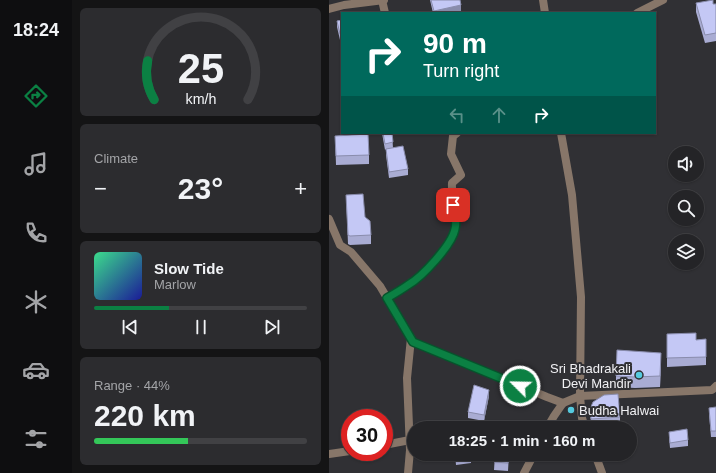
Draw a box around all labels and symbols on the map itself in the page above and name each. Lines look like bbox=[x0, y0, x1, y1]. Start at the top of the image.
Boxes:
pin bbox=[436, 188, 470, 222]
place label: Sri Bhadrakali Devi Mandir bbox=[550, 361, 632, 391]
position arrow bbox=[499, 365, 541, 407]
marker: Sri Bhadrakali Devi Mandir bbox=[634, 370, 644, 380]
place label: Budha Halwai bbox=[579, 403, 659, 418]
marker: Budha Halwai bbox=[566, 405, 576, 415]
speed limit sign: 30 bbox=[341, 409, 393, 461]

